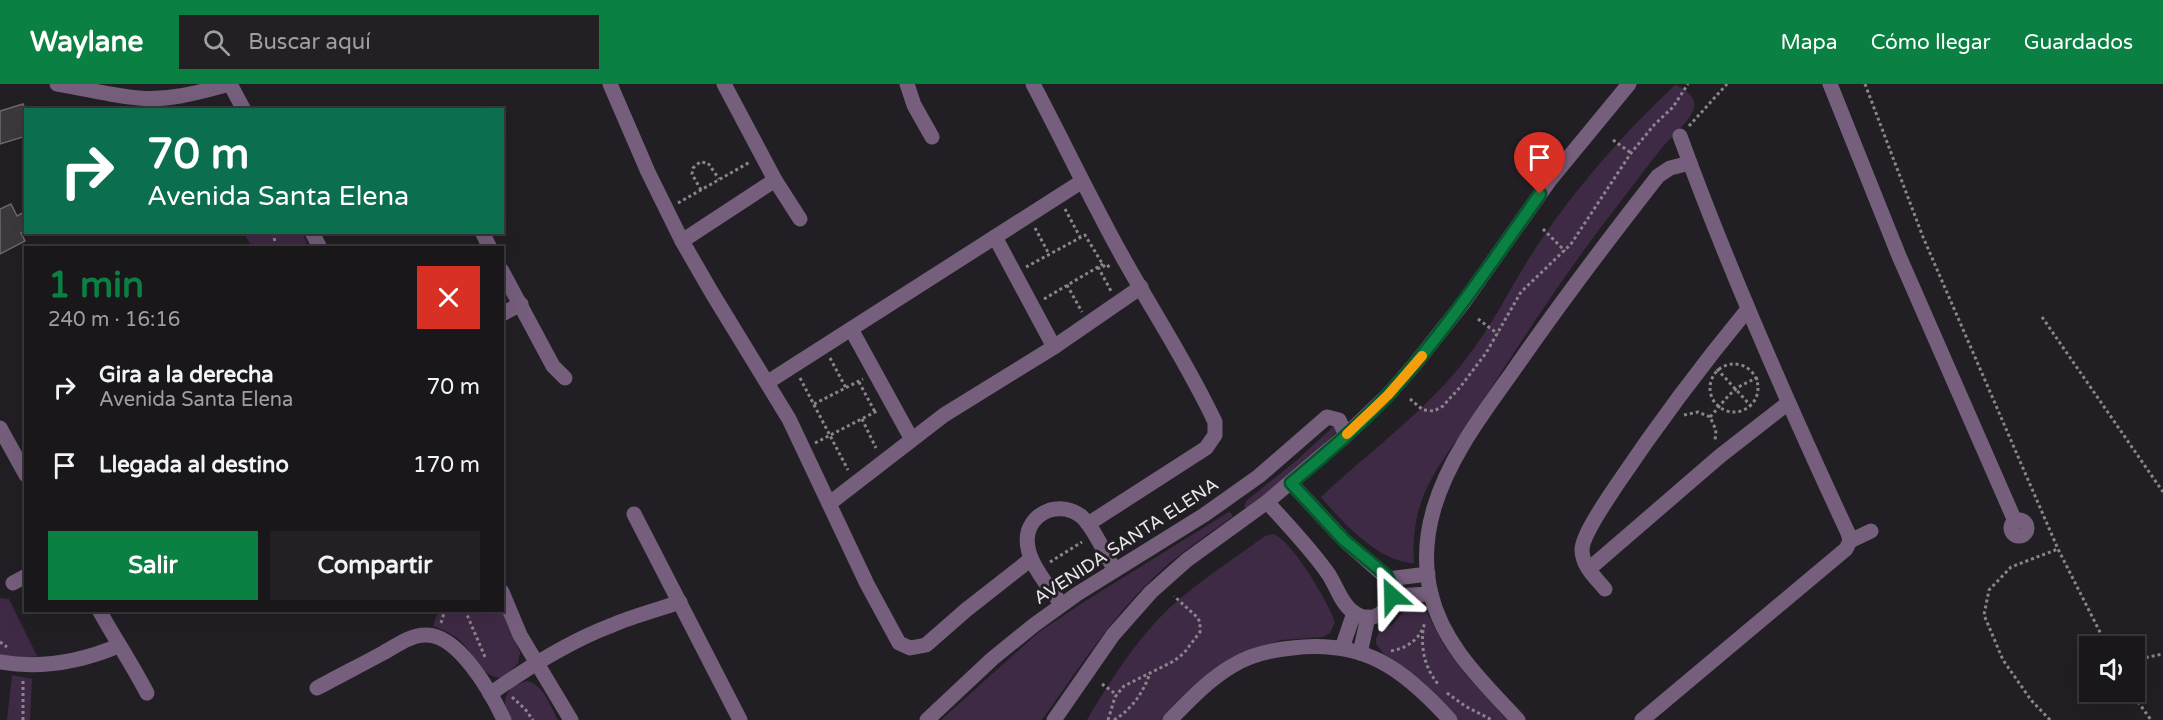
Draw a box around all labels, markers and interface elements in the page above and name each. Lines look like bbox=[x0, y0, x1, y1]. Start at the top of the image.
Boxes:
search box bbox=[179, 15, 599, 69]
text: Waylane bbox=[30, 25, 143, 59]
icon: search bbox=[200, 26, 233, 59]
text: Buscar aquí bbox=[248, 29, 371, 55]
text: Mapa bbox=[1780, 30, 1838, 55]
text: Cómo llegar bbox=[1871, 30, 1991, 55]
text: Guardados bbox=[2024, 30, 2133, 55]
text: 70 m bbox=[147, 129, 249, 180]
icon: right bbox=[48, 132, 126, 210]
pin bbox=[1514, 132, 1565, 194]
icon: arrive bbox=[1523, 141, 1556, 174]
text: Avenida Santa Elena bbox=[147, 180, 409, 213]
text: 1 min bbox=[48, 264, 144, 307]
button: close bbox=[417, 266, 480, 329]
text: 240 m · 16:16 bbox=[48, 308, 180, 332]
text: Gira a la derecha bbox=[99, 362, 274, 388]
icon: right bbox=[48, 371, 81, 404]
text: 70 m bbox=[426, 374, 480, 400]
text: Avenida Santa Elena bbox=[99, 388, 293, 412]
icon: arrive bbox=[48, 449, 81, 482]
text: Llegada al destino bbox=[99, 452, 289, 478]
text: 170 m bbox=[413, 452, 480, 478]
street label: AVENIDA SANTA ELENA bbox=[1030, 473, 1222, 609]
button: Salir bbox=[48, 531, 258, 600]
button: Compartir bbox=[270, 531, 480, 600]
position arrow bbox=[1360, 564, 1424, 628]
map controls bbox=[2079, 636, 2145, 702]
button: sound bbox=[2079, 636, 2145, 702]

